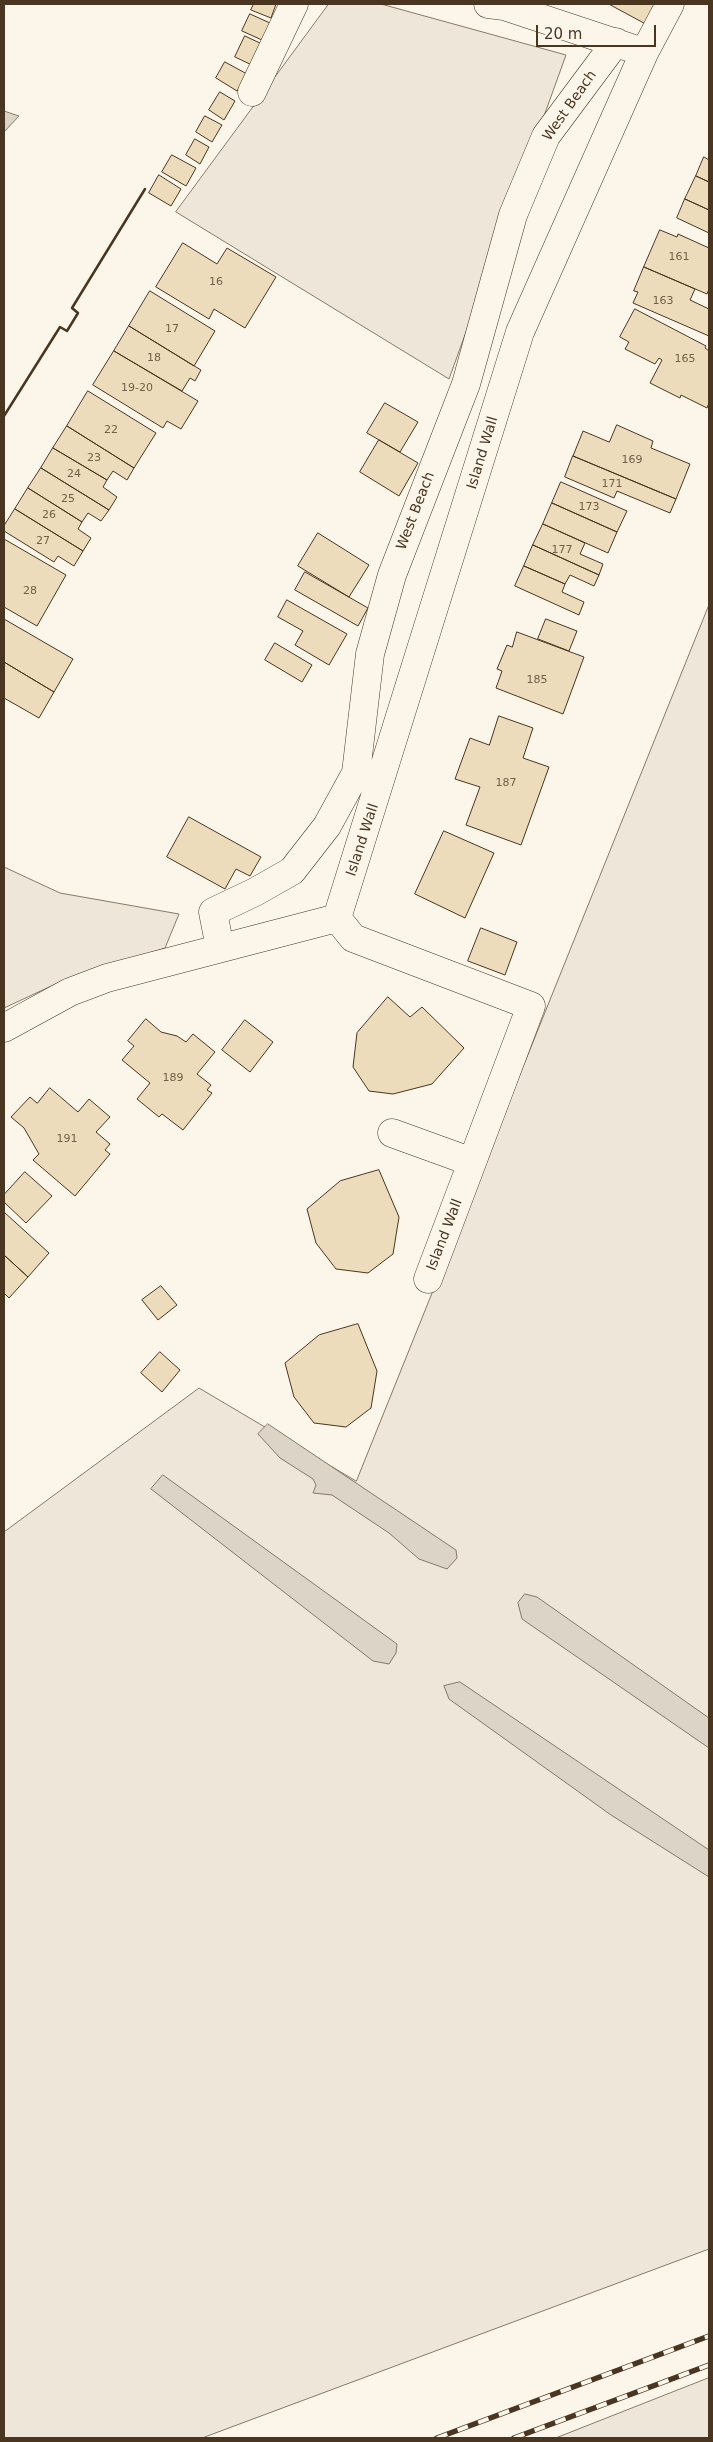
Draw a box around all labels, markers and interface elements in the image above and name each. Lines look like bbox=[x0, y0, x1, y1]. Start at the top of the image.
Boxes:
scale bar bbox=[538, 15, 658, 47]
text: 20 m bbox=[544, 25, 582, 43]
street label: West Beach bbox=[540, 67, 600, 145]
house number: 161 bbox=[669, 250, 689, 264]
house number: 16 bbox=[209, 275, 223, 289]
house number: 163 bbox=[653, 294, 673, 308]
house number: 17 bbox=[165, 322, 179, 336]
house number: 18 bbox=[147, 351, 161, 365]
house number: 165 bbox=[675, 352, 695, 366]
house number: 19-20 bbox=[121, 381, 153, 395]
street label: Island Wall bbox=[464, 414, 502, 492]
house number: 22 bbox=[104, 423, 118, 437]
house number: 23 bbox=[87, 451, 101, 465]
house number: 169 bbox=[622, 453, 642, 467]
house number: 24 bbox=[67, 467, 81, 481]
street label: West Beach bbox=[393, 470, 439, 552]
house number: 171 bbox=[602, 477, 622, 491]
house number: 25 bbox=[61, 492, 75, 506]
house number: 173 bbox=[579, 500, 599, 514]
house number: 26 bbox=[42, 508, 56, 522]
house number: 27 bbox=[36, 534, 50, 548]
house number: 177 bbox=[552, 543, 572, 557]
house number: 28 bbox=[23, 584, 37, 598]
house number: 185 bbox=[527, 673, 547, 687]
house number: 187 bbox=[496, 776, 516, 790]
street label: Island Wall bbox=[343, 802, 383, 878]
house number: 189 bbox=[163, 1071, 183, 1085]
house number: 191 bbox=[57, 1132, 77, 1146]
street label: Island Wall bbox=[424, 1197, 466, 1273]

